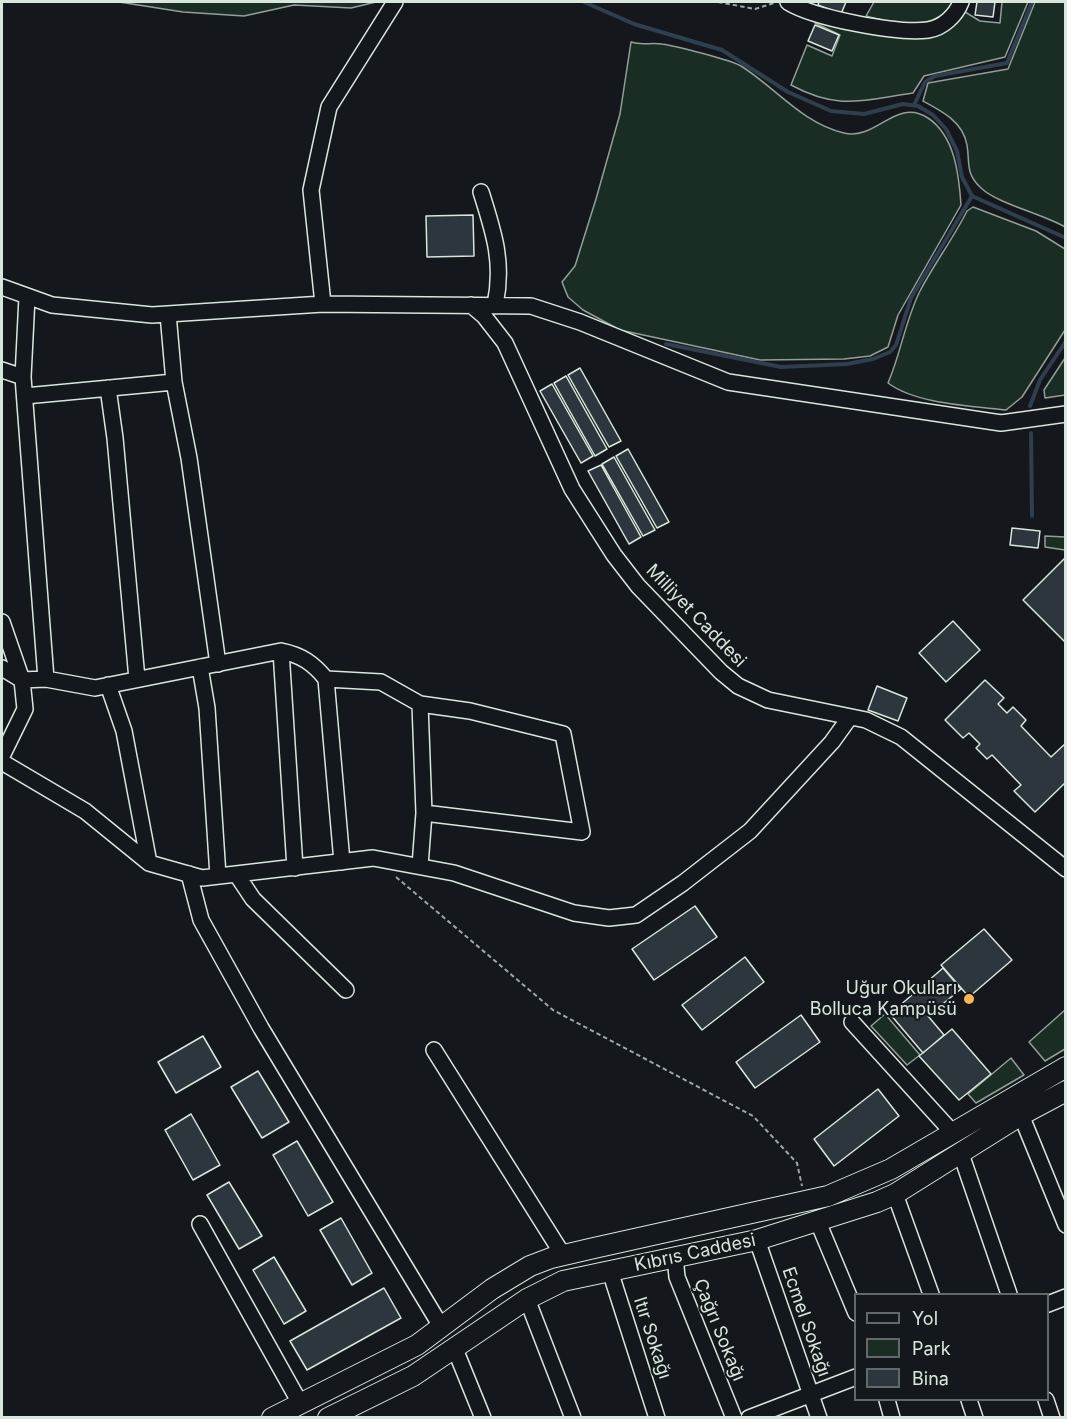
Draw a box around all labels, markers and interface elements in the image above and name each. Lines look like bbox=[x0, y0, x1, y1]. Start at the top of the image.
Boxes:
street label: Milliyet Caddesi bbox=[641, 560, 751, 672]
place label: Uğur Okulları Bolluca Kampüsü bbox=[810, 978, 957, 1020]
marker: Uğur Okulları Bolluca Kampüsü bbox=[962, 992, 976, 1006]
street label: Kıbrıs Caddesi bbox=[632, 1230, 758, 1276]
street label: Ecmel Sokağı bbox=[777, 1264, 835, 1380]
street label: Çağrı Sokağı bbox=[689, 1276, 749, 1384]
legend bbox=[854, 1293, 1049, 1401]
street label: Itır Sokağı bbox=[629, 1294, 675, 1382]
text: Yol bbox=[912, 1308, 938, 1329]
text: Park bbox=[912, 1338, 951, 1359]
text: Bina bbox=[912, 1368, 949, 1389]

